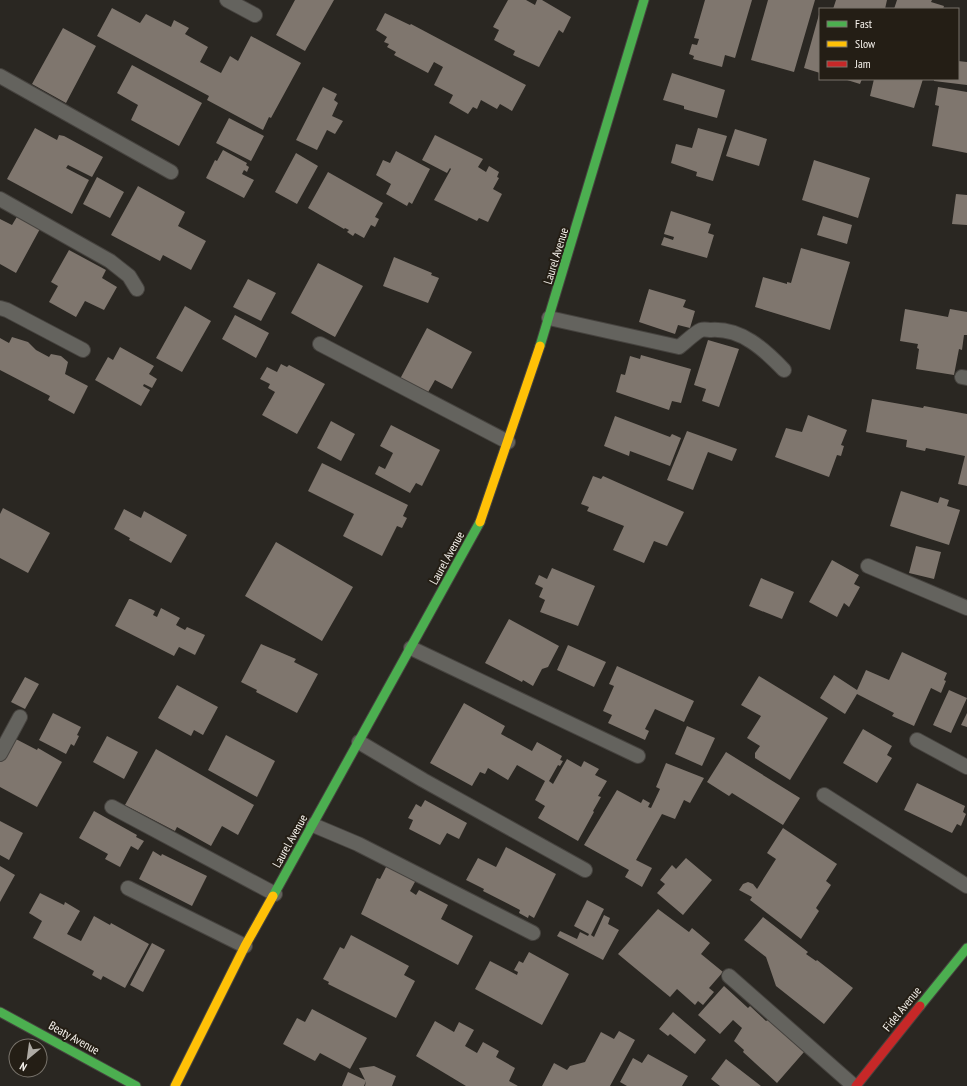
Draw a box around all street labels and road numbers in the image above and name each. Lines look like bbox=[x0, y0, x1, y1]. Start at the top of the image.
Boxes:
street label: Laurel Avenue bbox=[540, 226, 571, 286]
street label: Laurel Avenue bbox=[426, 529, 467, 587]
street label: Laurel Avenue bbox=[269, 812, 310, 870]
street label: Fidel Avenue bbox=[879, 983, 924, 1034]
street label: Beaty Avenue bbox=[46, 1018, 102, 1058]

